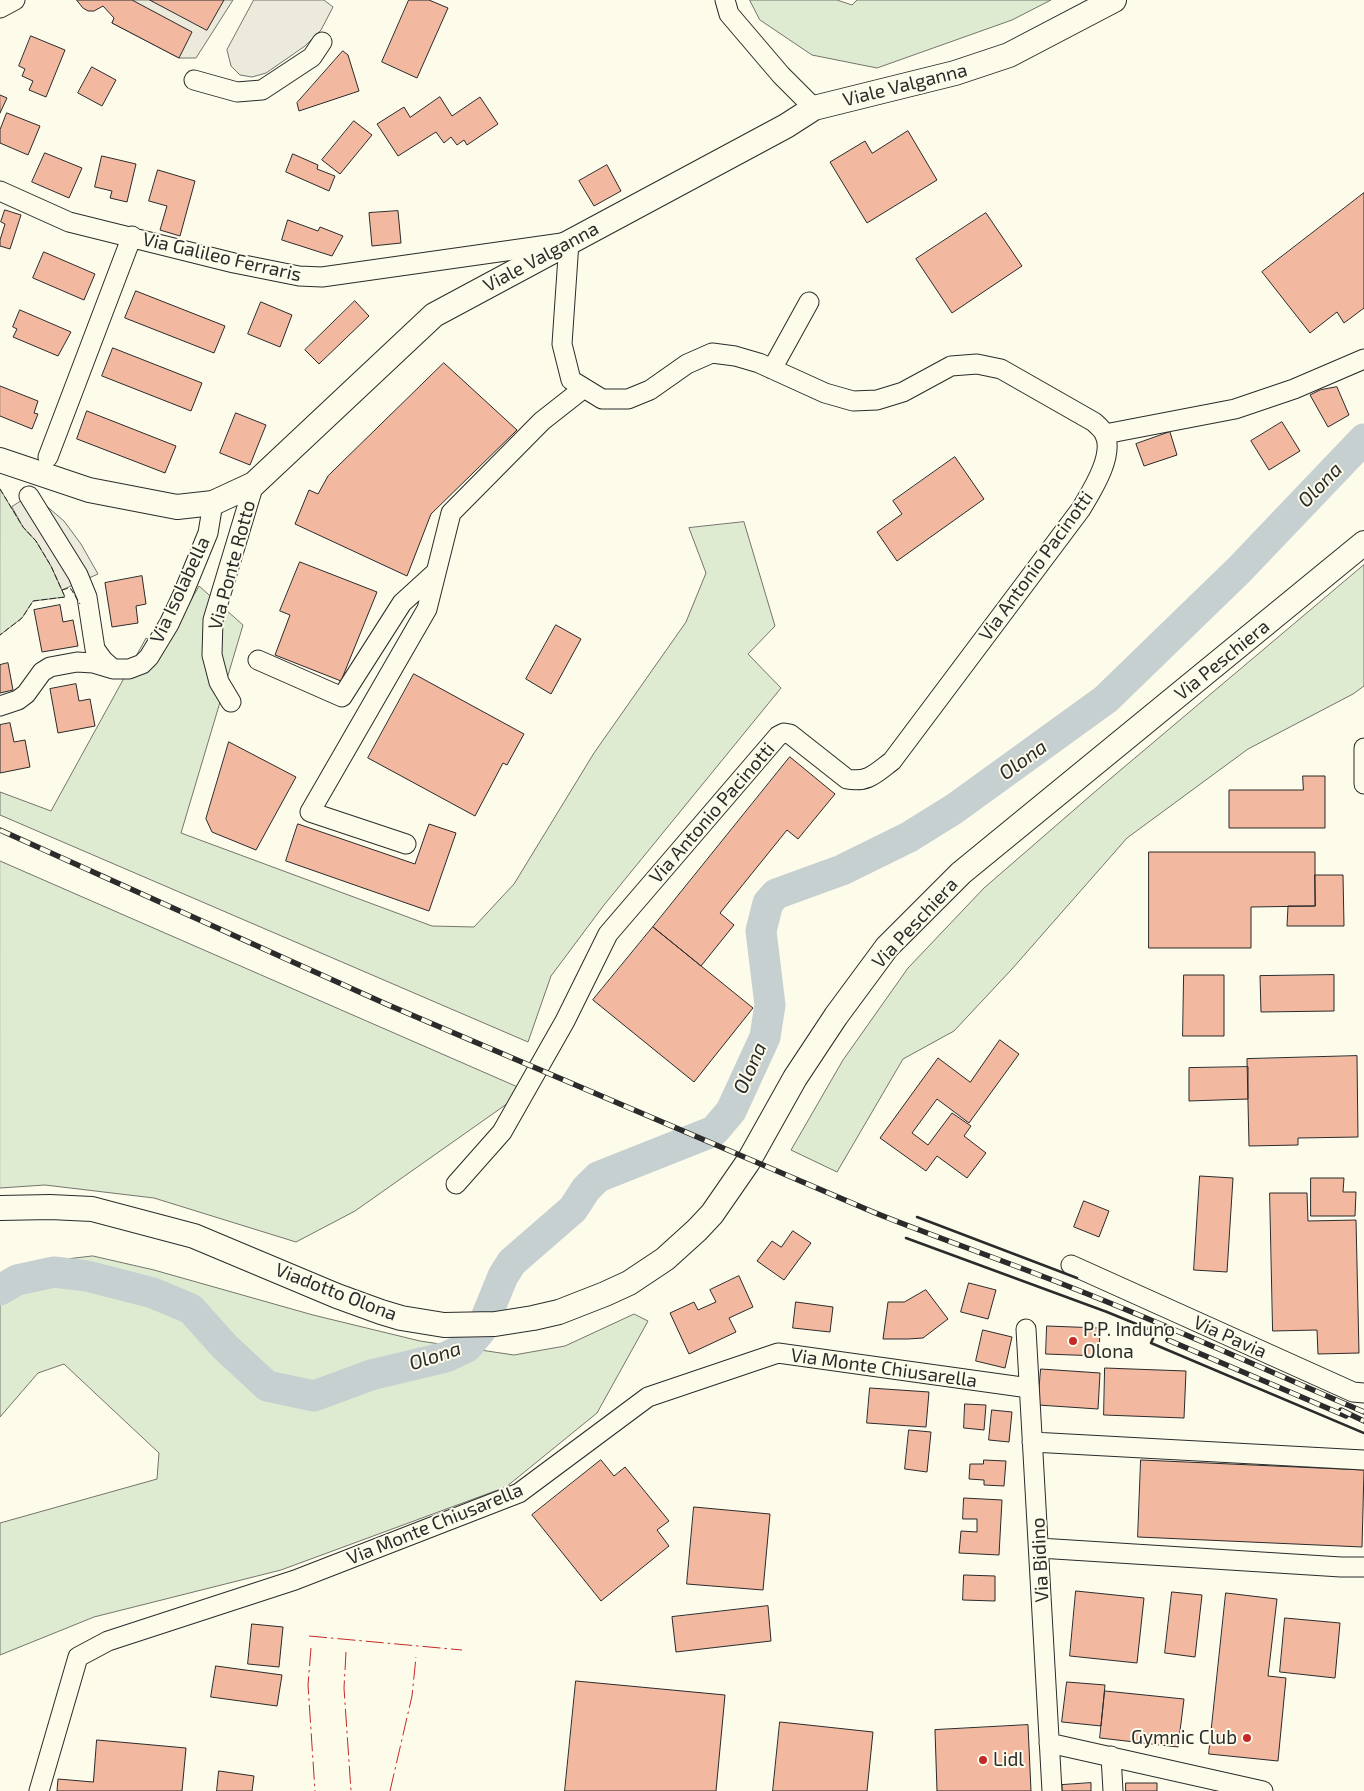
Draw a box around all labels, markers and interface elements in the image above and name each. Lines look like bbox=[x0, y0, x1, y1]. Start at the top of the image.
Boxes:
street label: Viale Valganna bbox=[840, 59, 970, 111]
street label: Viale Valganna bbox=[479, 217, 603, 297]
street label: Via Galileo Ferraris bbox=[140, 228, 304, 286]
water label: Olona bbox=[1293, 457, 1347, 513]
street label: Via Antonio Pacinotti bbox=[974, 487, 1098, 645]
street label: Via Ponte Rotto bbox=[204, 498, 260, 632]
street label: Via Isolabella bbox=[145, 533, 215, 647]
street label: Via Peschiera bbox=[1170, 615, 1274, 705]
water label: Olona bbox=[994, 735, 1052, 785]
street label: Via Antonio Pacinotti bbox=[645, 738, 779, 888]
street label: Via Peschiera bbox=[867, 873, 963, 973]
water label: Olona bbox=[728, 1039, 772, 1097]
street label: Viadotto Olona bbox=[272, 1258, 400, 1326]
street label: Via Pavia bbox=[1190, 1311, 1270, 1363]
place label: P.P. Induno Olona bbox=[1083, 1319, 1175, 1363]
marker: P.P. Induno Olona bbox=[1067, 1335, 1079, 1347]
water label: Olona bbox=[406, 1336, 464, 1376]
street label: Via Monte Chiusarella bbox=[789, 1344, 979, 1392]
street label: Via Monte Chiusarella bbox=[344, 1478, 526, 1570]
street label: Via Bidino bbox=[1026, 1517, 1054, 1603]
place label: Gymnic Club bbox=[1131, 1727, 1237, 1749]
marker: Gymnic Club bbox=[1241, 1732, 1253, 1744]
place label: Lidl bbox=[993, 1749, 1024, 1771]
marker: Lidl bbox=[977, 1754, 989, 1766]

